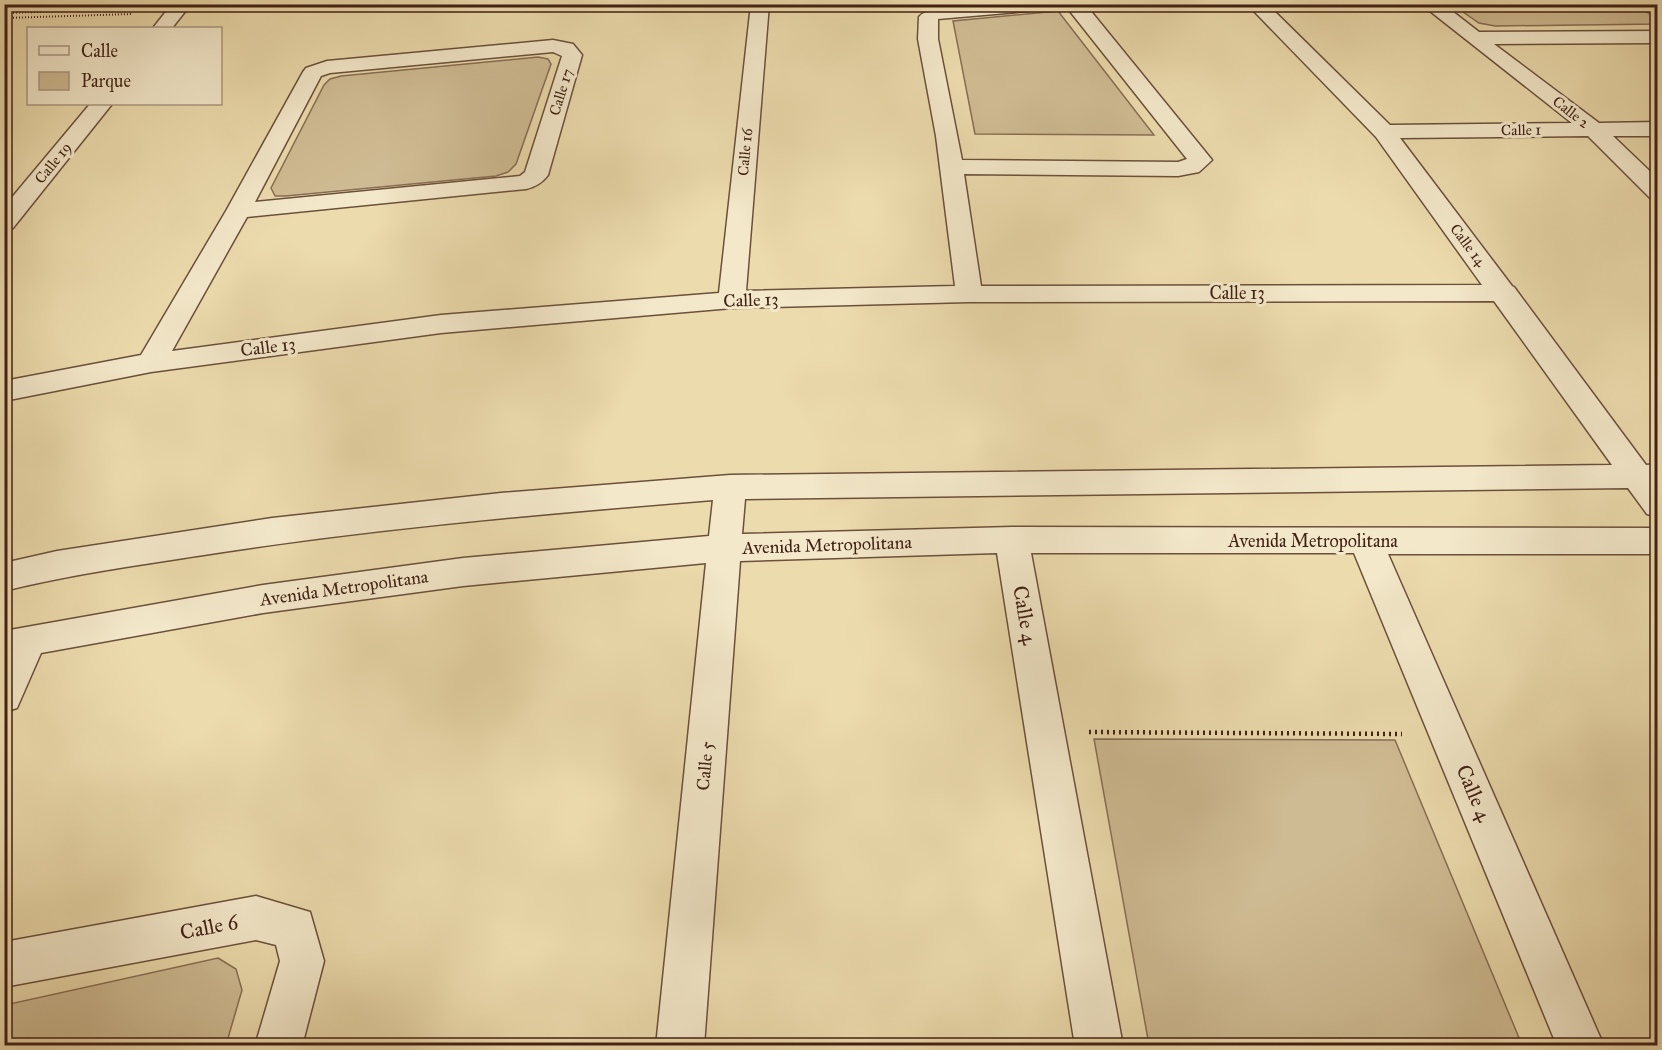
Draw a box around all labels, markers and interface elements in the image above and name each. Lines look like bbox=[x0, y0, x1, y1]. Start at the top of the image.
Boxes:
legend bbox=[27, 27, 222, 105]
text: Calle bbox=[81, 40, 118, 62]
street label: Calle 17 bbox=[545, 66, 577, 118]
text: Parque bbox=[81, 70, 131, 93]
street label: Calle 2 bbox=[1549, 92, 1593, 132]
street label: Calle 1 bbox=[1501, 121, 1541, 139]
street label: Calle 16 bbox=[734, 126, 756, 177]
street label: Calle 19 bbox=[31, 139, 75, 187]
street label: Calle 14 bbox=[1446, 220, 1490, 270]
street label: Calle 13 bbox=[1209, 282, 1265, 304]
street label: Calle 13 bbox=[723, 288, 779, 312]
street label: Calle 13 bbox=[239, 333, 297, 361]
street label: Avenida Metropolitana bbox=[1227, 530, 1398, 552]
street label: Avenida Metropolitana bbox=[741, 531, 913, 559]
street label: Avenida Metropolitana bbox=[257, 565, 430, 611]
street label: Calle 4 bbox=[1007, 583, 1043, 648]
street label: Calle 5 bbox=[692, 740, 718, 792]
street label: Calle 4 bbox=[1450, 761, 1498, 827]
street label: Calle 6 bbox=[178, 908, 241, 945]

